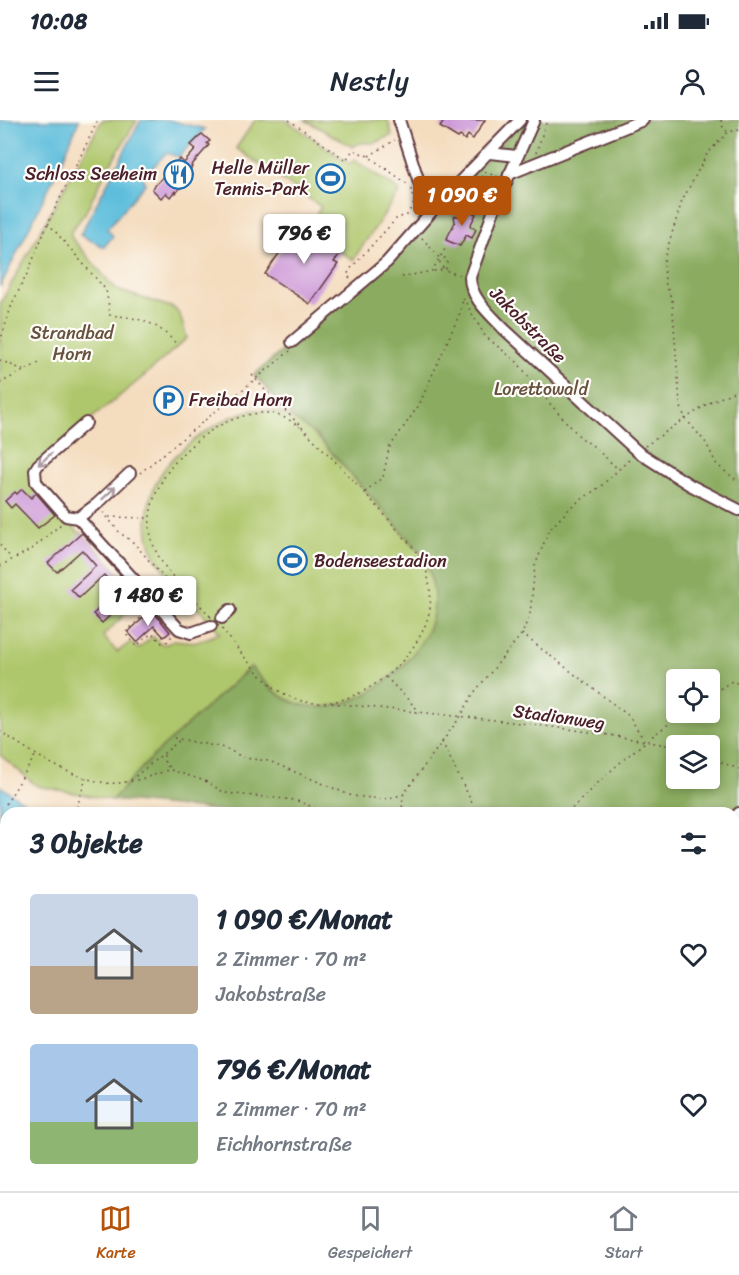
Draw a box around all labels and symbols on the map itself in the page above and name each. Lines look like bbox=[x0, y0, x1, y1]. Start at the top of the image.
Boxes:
place label: Helle Müller Tennis-Park bbox=[211, 152, 311, 205]
place label: Schloss Seeheim bbox=[25, 158, 157, 190]
restaurant icon: Schloss Seeheim bbox=[162, 158, 194, 190]
sports icon: Helle Müller Tennis-Park bbox=[314, 162, 346, 194]
pin: 1 090 € bbox=[407, 176, 517, 227]
pin: 796 € bbox=[262, 214, 346, 265]
street label: Jakobstraße bbox=[481, 278, 574, 371]
park label: Strandbad Horn bbox=[31, 317, 115, 370]
park label: Lorettowald bbox=[494, 373, 589, 405]
parking icon: Freibad Horn bbox=[152, 384, 184, 416]
place label: Freibad Horn bbox=[189, 384, 292, 416]
one-way arrow bbox=[38, 451, 54, 465]
one-way arrow bbox=[101, 486, 116, 500]
sports icon: Bodenseestadion bbox=[277, 545, 309, 577]
place label: Bodenseestadion bbox=[314, 545, 447, 577]
pin: 1 480 € bbox=[93, 576, 203, 627]
street label: Stadionweg bbox=[511, 695, 607, 739]

